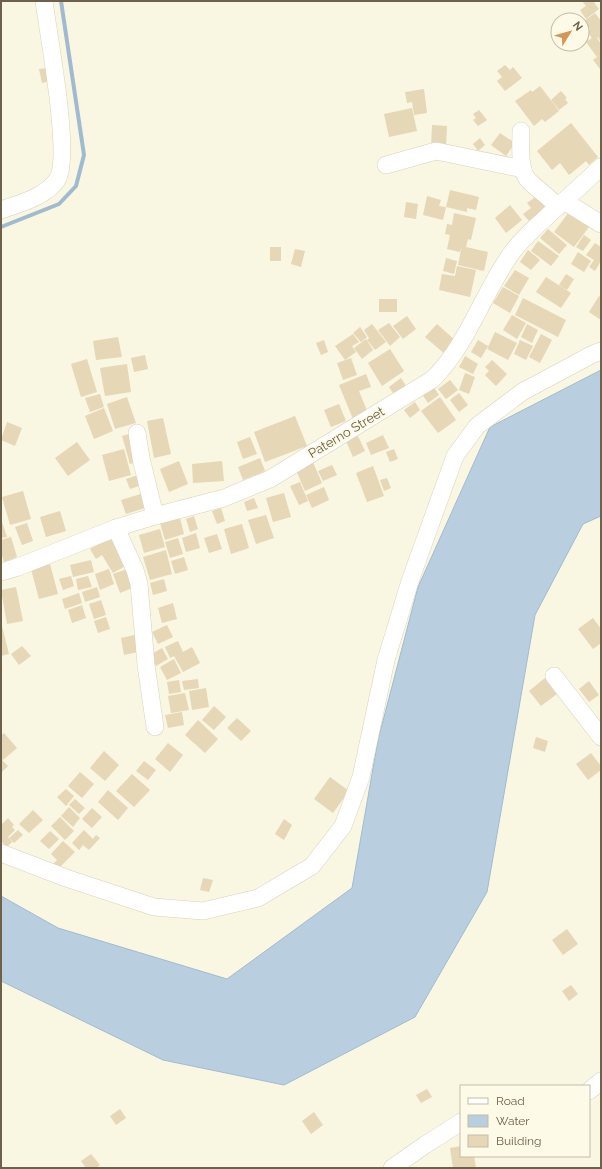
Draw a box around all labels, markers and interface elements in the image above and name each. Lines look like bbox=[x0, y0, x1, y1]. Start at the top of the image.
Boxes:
north arrow bbox=[550, 12, 590, 52]
text: N bbox=[570, 19, 585, 34]
street label: Paterno Street bbox=[305, 403, 388, 461]
legend bbox=[460, 1085, 590, 1157]
text: Road bbox=[496, 1094, 525, 1108]
text: Water bbox=[496, 1114, 530, 1128]
text: Building bbox=[496, 1134, 542, 1148]

